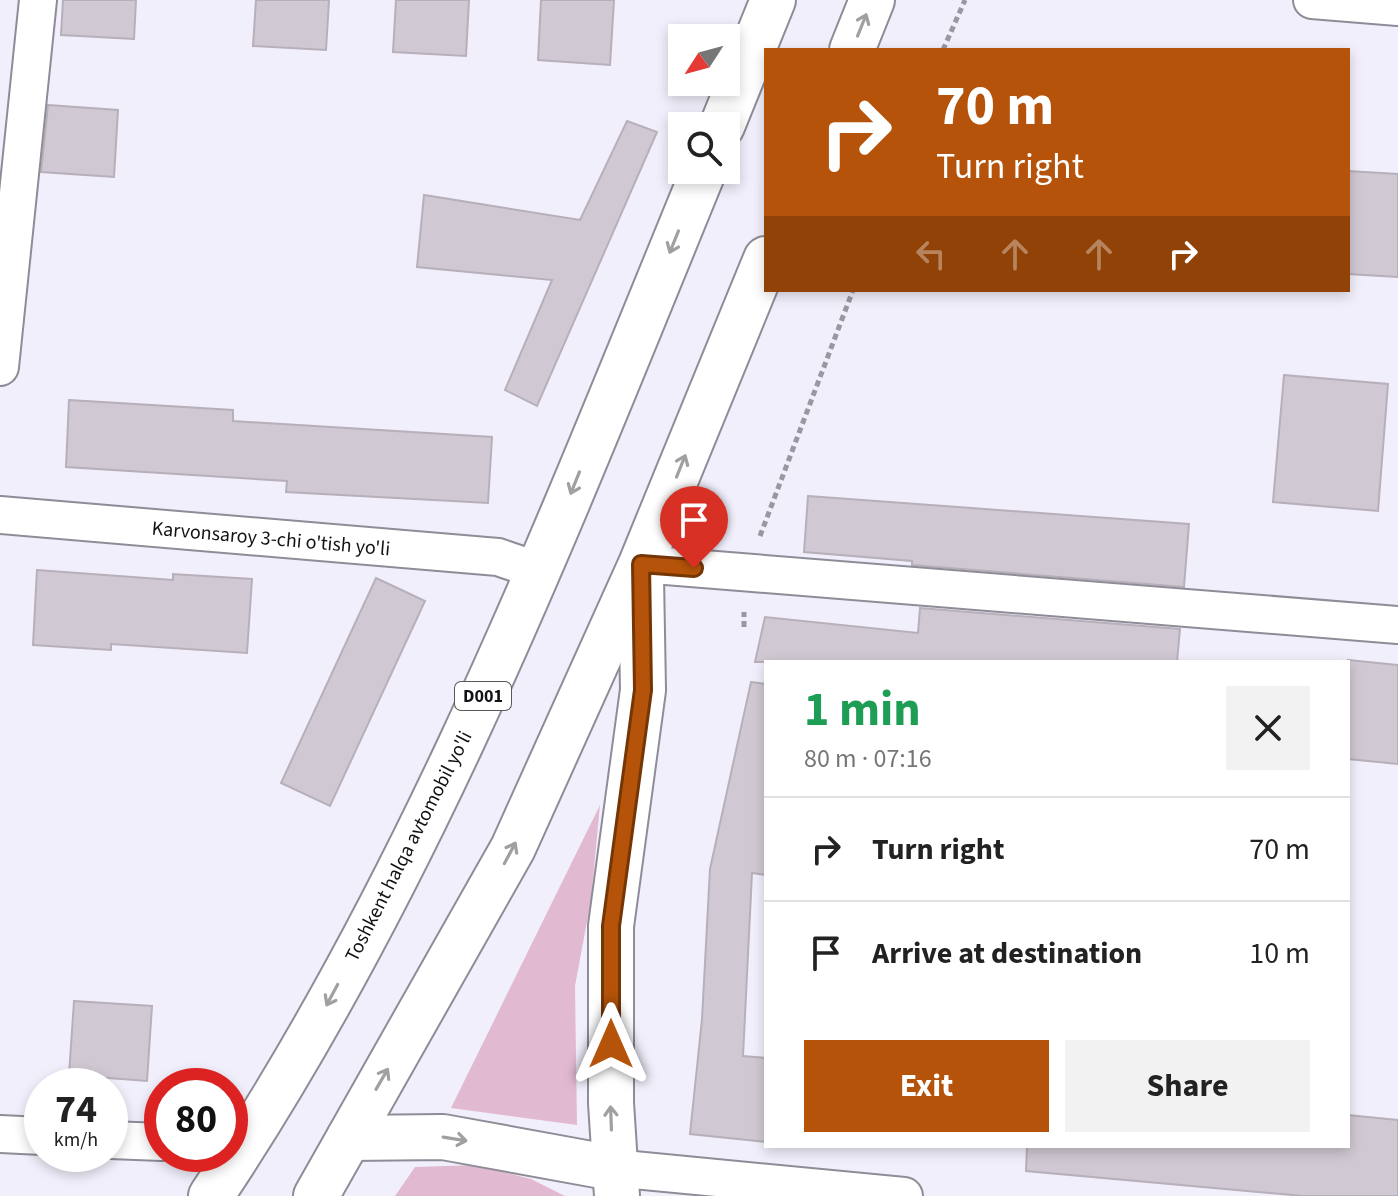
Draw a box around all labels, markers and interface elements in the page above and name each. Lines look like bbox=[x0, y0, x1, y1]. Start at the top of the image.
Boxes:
one-way arrow bbox=[856, 13, 870, 38]
north arrow bbox=[668, 24, 740, 96]
map controls bbox=[668, 24, 740, 184]
text: 70 m bbox=[936, 67, 1054, 146]
icon: right bbox=[804, 80, 908, 184]
button: search bbox=[668, 112, 740, 184]
text: Turn right bbox=[936, 141, 1084, 192]
one-way arrow bbox=[666, 229, 680, 254]
icon: left bbox=[909, 232, 953, 276]
icon: ahead bbox=[993, 232, 1037, 276]
icon: ahead bbox=[1077, 232, 1121, 276]
icon: right bbox=[1161, 232, 1205, 276]
one-way arrow bbox=[675, 454, 689, 479]
one-way arrow bbox=[567, 470, 582, 495]
pin bbox=[660, 486, 728, 568]
icon: arrive bbox=[672, 498, 716, 542]
street label: Karvonsaroy 3-chi o'tish yo'li bbox=[151, 515, 391, 563]
text: 1 min bbox=[804, 676, 921, 744]
road number: D001 bbox=[455, 682, 511, 710]
button: close bbox=[1226, 686, 1310, 770]
street label: Toshkent halqa avtomobil yo'li bbox=[338, 726, 479, 967]
text: 80 m · 07:16 bbox=[804, 740, 932, 777]
icon: right bbox=[804, 827, 848, 871]
text: Turn right bbox=[872, 828, 1004, 871]
text: 70 m bbox=[1249, 828, 1310, 871]
one-way arrow bbox=[503, 842, 519, 865]
icon: arrive bbox=[804, 931, 848, 975]
text: Arrive at destination bbox=[872, 932, 1142, 975]
text: 10 m bbox=[1249, 932, 1310, 975]
one-way arrow bbox=[324, 983, 339, 1007]
position arrow bbox=[569, 1002, 653, 1086]
button: Exit bbox=[804, 1040, 1049, 1132]
button: Share bbox=[1065, 1040, 1310, 1132]
speed limit sign: 80 bbox=[144, 1068, 248, 1172]
one-way arrow bbox=[374, 1068, 390, 1091]
text: 74 bbox=[55, 1081, 97, 1138]
one-way arrow bbox=[604, 1105, 619, 1132]
text: km/h bbox=[54, 1126, 98, 1154]
one-way arrow bbox=[442, 1133, 467, 1148]

